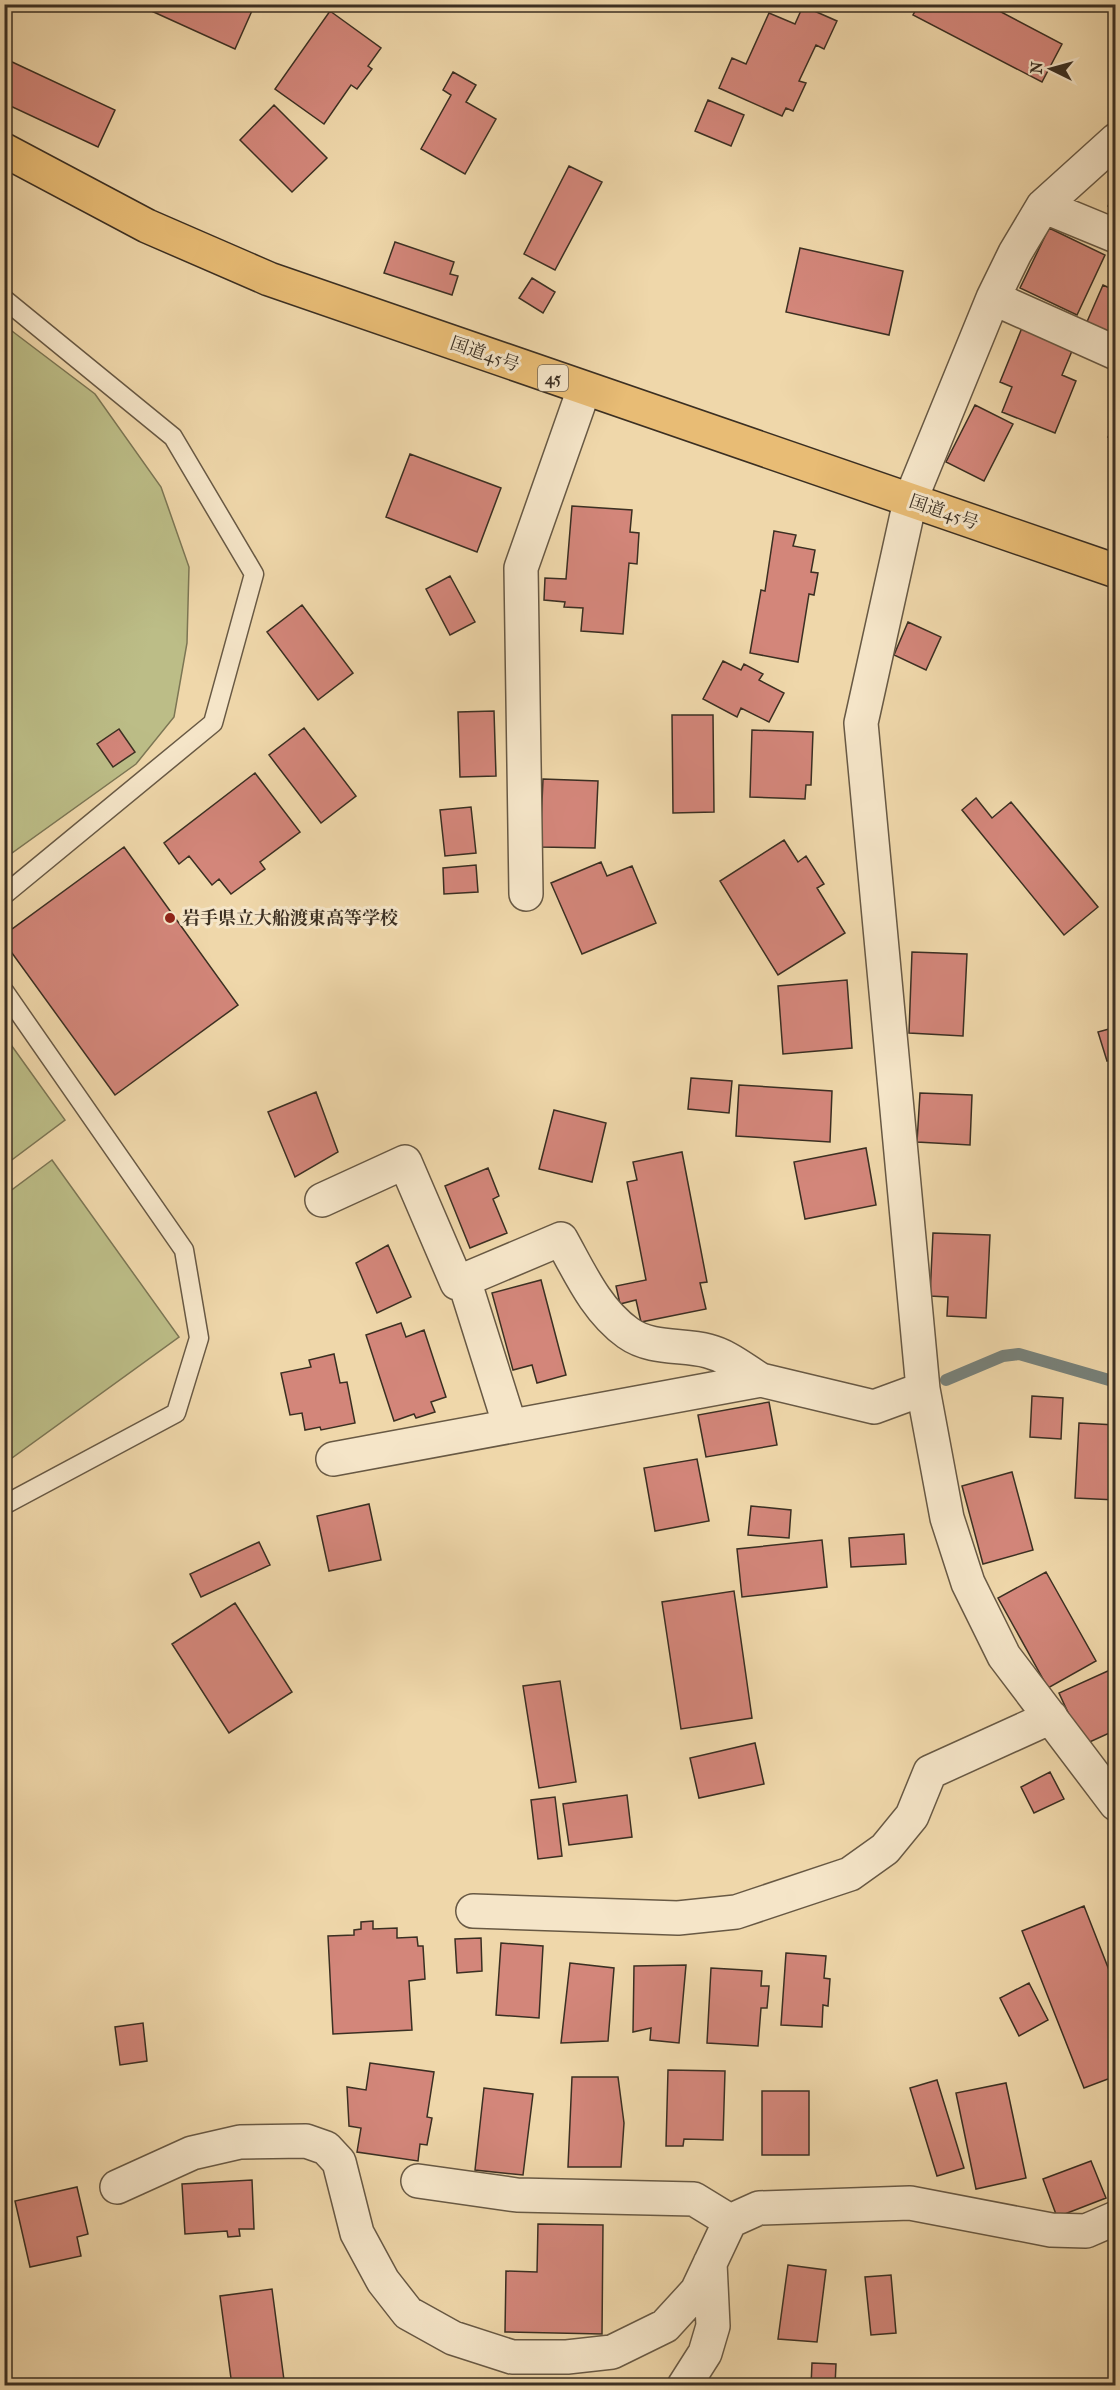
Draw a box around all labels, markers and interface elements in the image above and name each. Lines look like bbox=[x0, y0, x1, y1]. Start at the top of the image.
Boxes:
north arrow bbox=[1021, 39, 1081, 99]
text: N bbox=[1027, 60, 1047, 75]
street label: 国道45号 bbox=[447, 333, 522, 376]
road number: 45 bbox=[538, 365, 568, 391]
street label: 国道45号 bbox=[906, 491, 981, 534]
place label: 岩手県立大船渡東高等学校 bbox=[182, 908, 398, 929]
marker: 岩手県立大船渡東高等学校 bbox=[163, 911, 177, 925]

